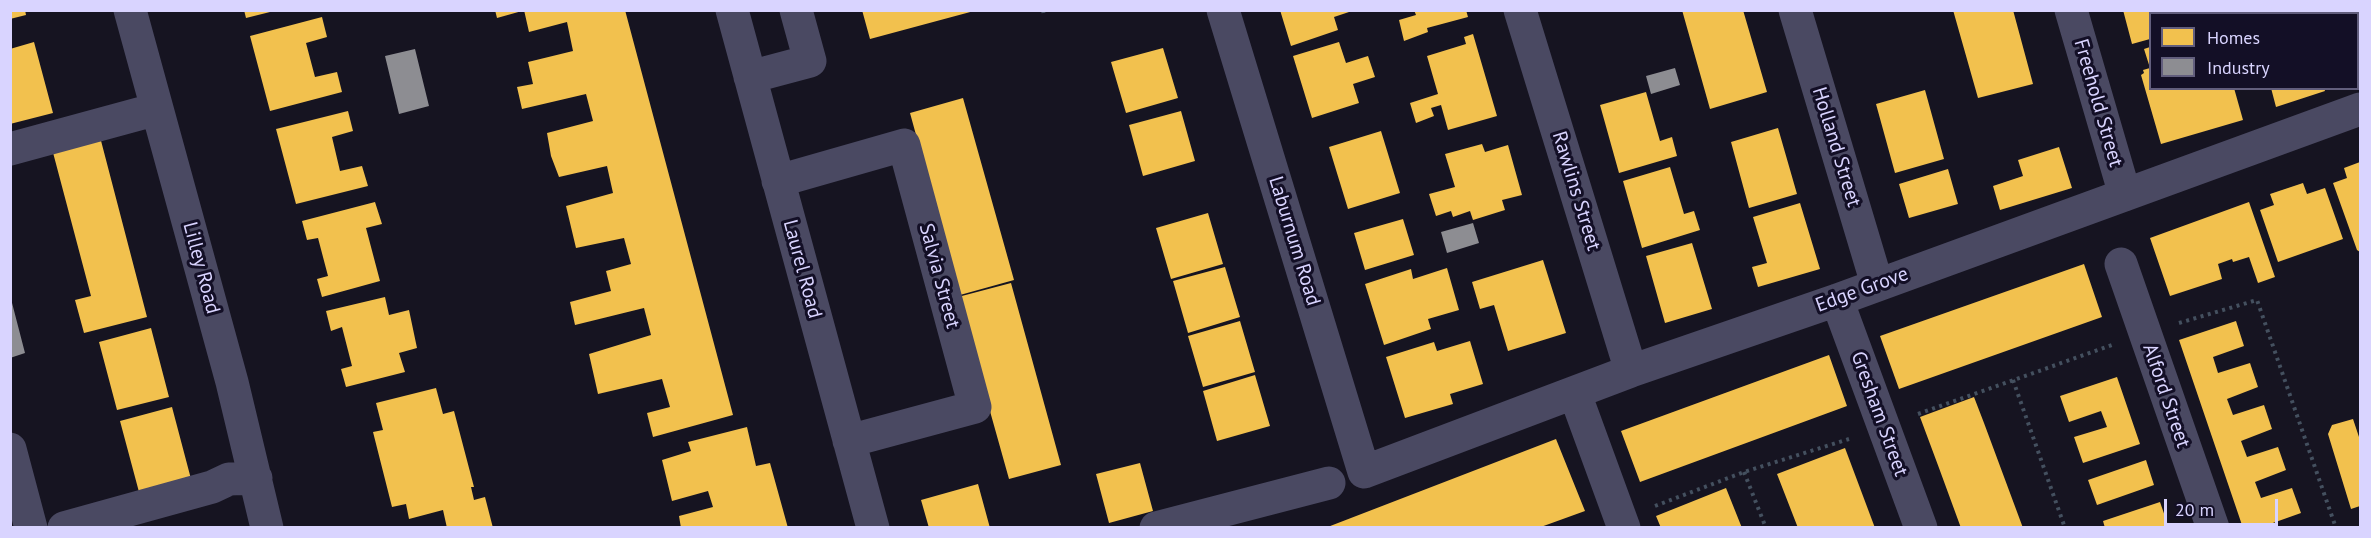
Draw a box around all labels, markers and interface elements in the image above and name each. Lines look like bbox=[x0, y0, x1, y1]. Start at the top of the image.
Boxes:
legend bbox=[2149, 12, 2359, 90]
text: Homes bbox=[2207, 26, 2260, 49]
street label: Freehold Street bbox=[2068, 36, 2128, 170]
text: Industry bbox=[2207, 56, 2270, 79]
street label: Holland Street bbox=[1806, 84, 1866, 210]
street label: Rawlins Street bbox=[1546, 129, 1606, 253]
street label: Laburnum Road bbox=[1263, 173, 1325, 309]
street label: Laurel Road bbox=[777, 217, 827, 321]
street label: Lilley Road bbox=[177, 219, 225, 317]
street label: Salvia Street bbox=[913, 221, 965, 331]
street label: Edge Grove bbox=[1812, 262, 1912, 318]
street label: Alford Street bbox=[2137, 341, 2195, 451]
street label: Gresham Street bbox=[1845, 348, 1913, 480]
scale bar bbox=[2167, 487, 2281, 525]
text: 20 m bbox=[2175, 498, 2214, 521]

